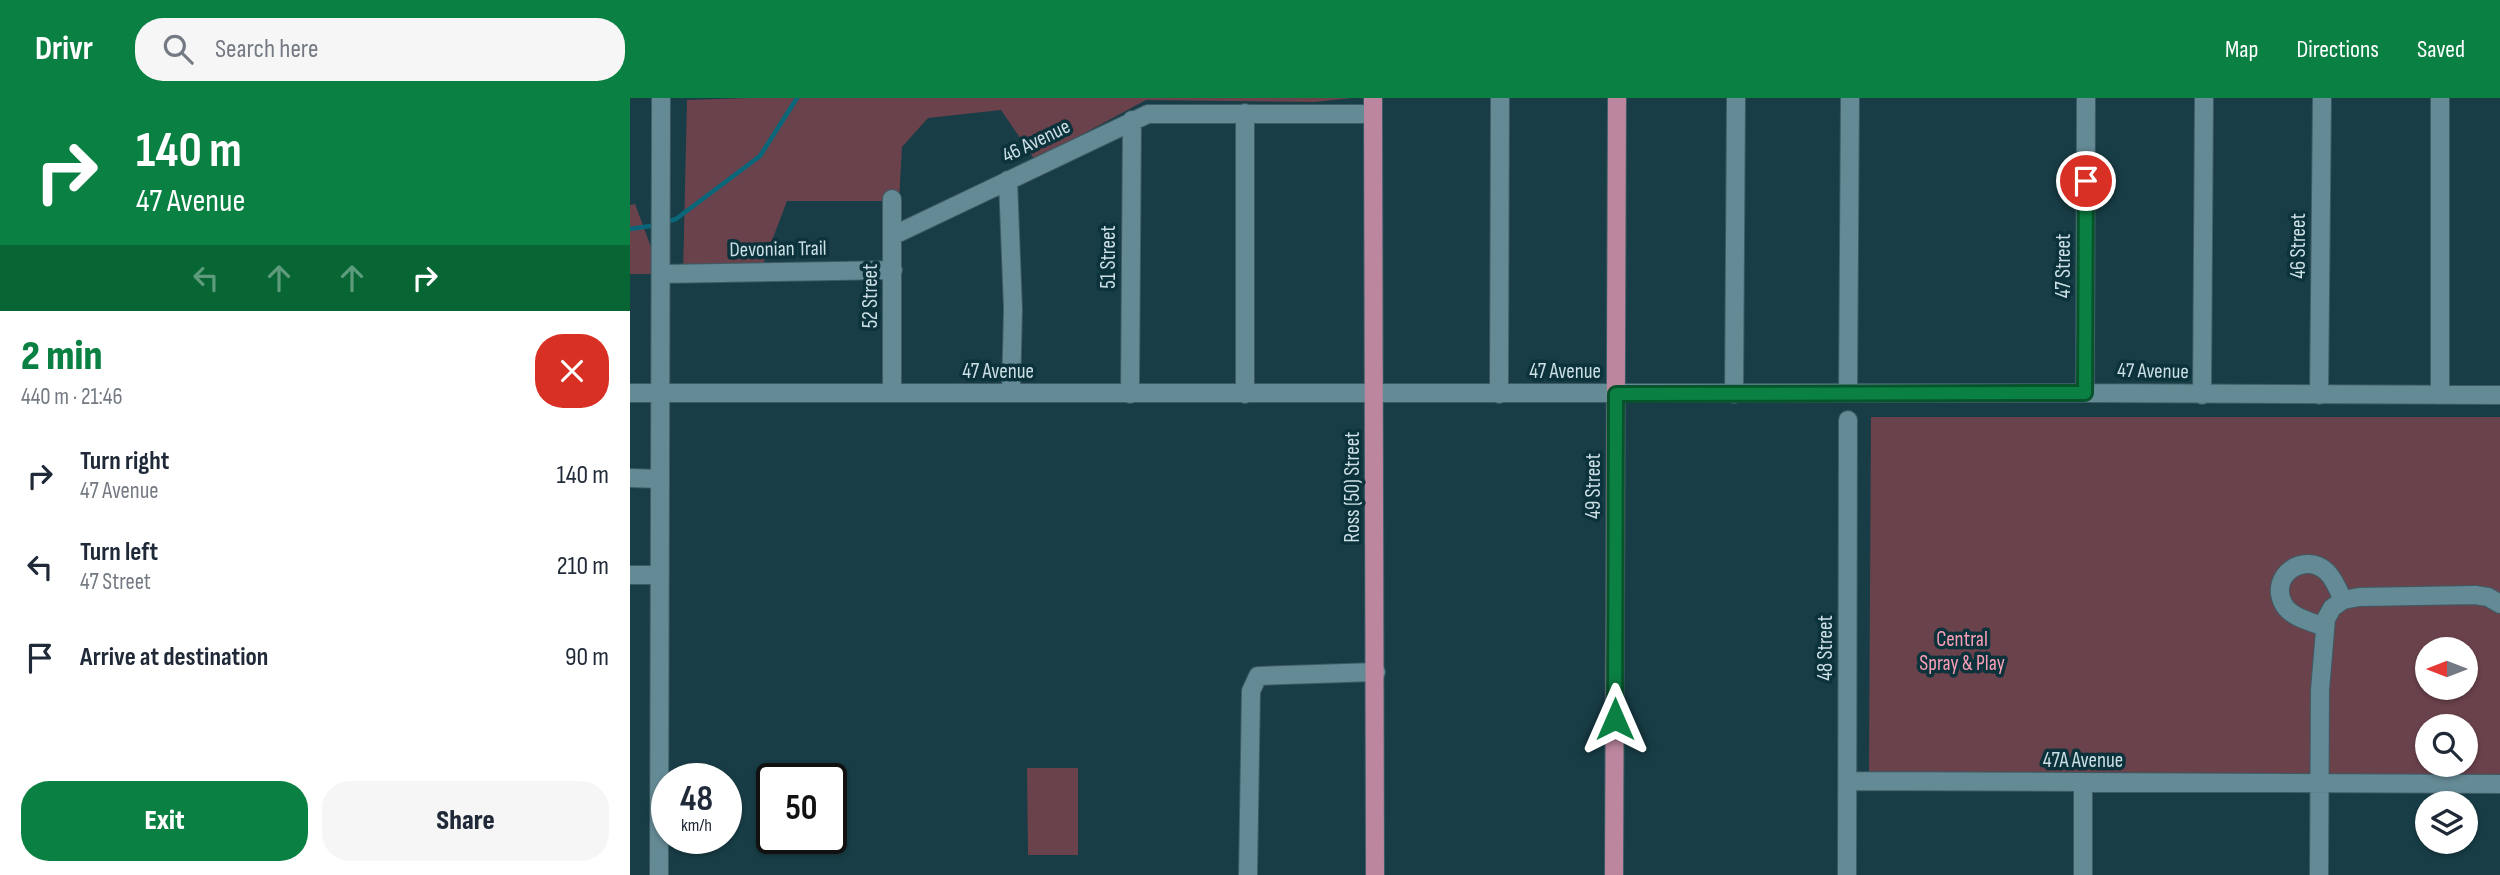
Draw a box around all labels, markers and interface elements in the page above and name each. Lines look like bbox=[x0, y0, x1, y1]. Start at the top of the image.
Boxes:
search box bbox=[135, 18, 625, 81]
text: Drivr bbox=[35, 29, 93, 69]
icon: search bbox=[159, 30, 197, 68]
text: Search here bbox=[215, 34, 318, 65]
text: Map bbox=[2225, 35, 2258, 64]
text: Directions bbox=[2296, 35, 2379, 64]
text: Saved bbox=[2417, 35, 2465, 64]
street label: 46 Avenue bbox=[998, 114, 1074, 168]
text: 140 m bbox=[136, 122, 242, 181]
icon: right bbox=[21, 126, 112, 217]
pin bbox=[2056, 151, 2116, 211]
icon: arrive bbox=[2067, 162, 2105, 200]
text: 47 Avenue bbox=[136, 182, 245, 221]
street label: 46 Street bbox=[2286, 213, 2311, 279]
street label: 51 Street bbox=[1096, 225, 1121, 289]
street label: 47 Street bbox=[2051, 234, 2076, 298]
street label: Devonian Trail bbox=[729, 236, 827, 262]
icon: left bbox=[187, 259, 225, 297]
icon: ahead bbox=[260, 259, 298, 297]
icon: ahead bbox=[333, 259, 371, 297]
icon: right bbox=[406, 259, 444, 297]
street label: 52 Street bbox=[858, 264, 883, 328]
text: 2 min bbox=[21, 331, 102, 382]
button: close bbox=[535, 334, 609, 408]
street label: 47 Avenue bbox=[2117, 358, 2189, 384]
street label: 47 Avenue bbox=[962, 359, 1034, 384]
street label: 47 Avenue bbox=[1529, 359, 1601, 384]
text: 440 m · 21:46 bbox=[21, 383, 123, 411]
street label: Ross (50) Street bbox=[1340, 432, 1365, 542]
text: Turn right bbox=[80, 446, 169, 477]
street label: 49 Street bbox=[1581, 453, 1606, 519]
icon: right bbox=[21, 457, 59, 495]
text: 140 m bbox=[557, 460, 609, 491]
text: 47 Avenue bbox=[80, 477, 159, 505]
text: Turn left bbox=[80, 537, 158, 568]
icon: left bbox=[21, 548, 59, 586]
text: 210 m bbox=[557, 551, 609, 582]
text: 47 Street bbox=[80, 568, 151, 596]
street label: 48 Street bbox=[1813, 615, 1838, 681]
park label: Central Spray & Play bbox=[1919, 627, 2005, 676]
north arrow bbox=[2415, 637, 2478, 700]
map controls bbox=[2415, 637, 2478, 854]
icon: arrive bbox=[21, 639, 59, 677]
text: Arrive at destination bbox=[80, 642, 268, 673]
text: 90 m bbox=[565, 642, 609, 673]
position arrow bbox=[1578, 682, 1652, 756]
button: search bbox=[2415, 714, 2478, 777]
street label: 47A Avenue bbox=[2043, 748, 2123, 773]
speed limit sign: 50 bbox=[756, 763, 847, 854]
text: 48 bbox=[680, 778, 713, 821]
button: Exit bbox=[21, 781, 308, 861]
button: Share bbox=[322, 781, 609, 861]
button: layers bbox=[2415, 791, 2478, 854]
text: km/h bbox=[681, 815, 712, 836]

